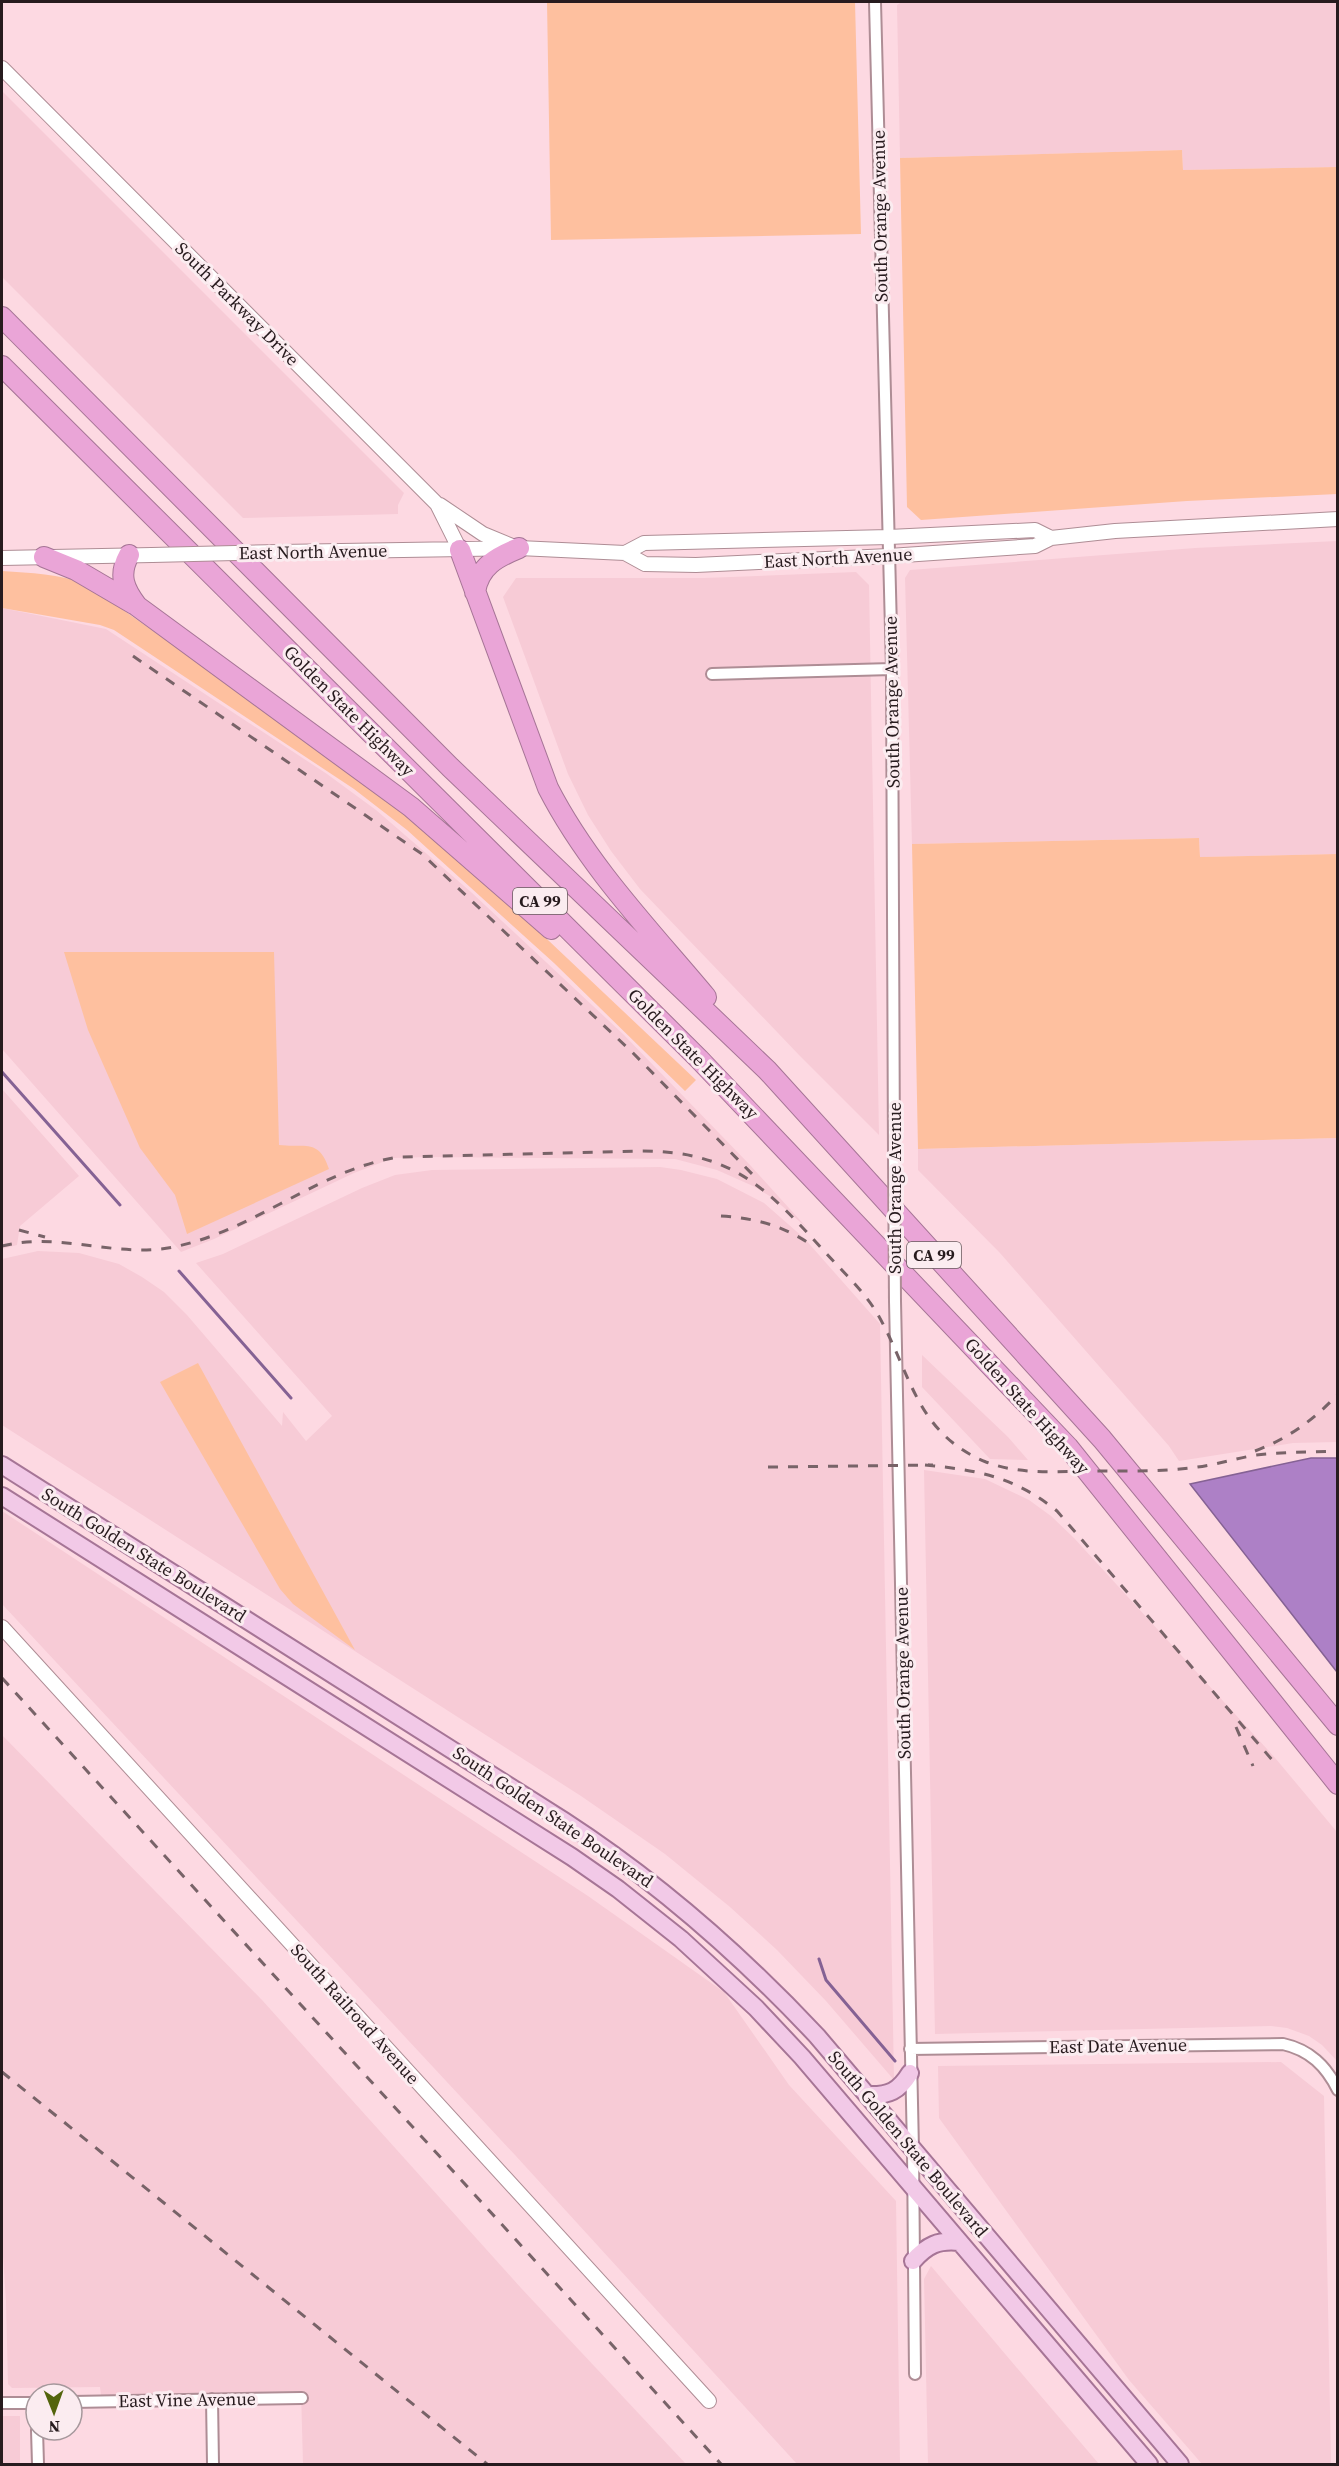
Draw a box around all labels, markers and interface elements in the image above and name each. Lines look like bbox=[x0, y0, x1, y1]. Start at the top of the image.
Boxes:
street label: South Orange Avenue bbox=[866, 130, 893, 302]
street label: South Parkway Drive bbox=[170, 236, 305, 371]
street label: East North Avenue bbox=[238, 538, 388, 565]
street label: East North Avenue bbox=[763, 541, 913, 574]
street label: South Orange Avenue bbox=[878, 616, 905, 788]
street label: Golden State Highway bbox=[278, 640, 421, 782]
road number: CA 99 bbox=[513, 888, 567, 914]
street label: Golden State Highway bbox=[622, 983, 765, 1125]
street label: South Orange Avenue bbox=[882, 1102, 907, 1274]
road number: CA 99 bbox=[907, 1242, 961, 1268]
street label: Golden State Highway bbox=[959, 1332, 1096, 1480]
street label: South Golden State Boulevard bbox=[37, 1481, 251, 1628]
street label: South Orange Avenue bbox=[889, 1587, 916, 1759]
street label: South Golden State Boulevard bbox=[448, 1740, 658, 1893]
street label: South Railroad Avenue bbox=[285, 1938, 426, 2090]
street label: East Date Avenue bbox=[1049, 2032, 1187, 2059]
street label: South Golden State Boulevard bbox=[823, 2045, 994, 2242]
north arrow bbox=[24, 2382, 84, 2442]
street label: East Vine Avenue bbox=[118, 2386, 256, 2413]
text: N bbox=[48, 2416, 60, 2438]

